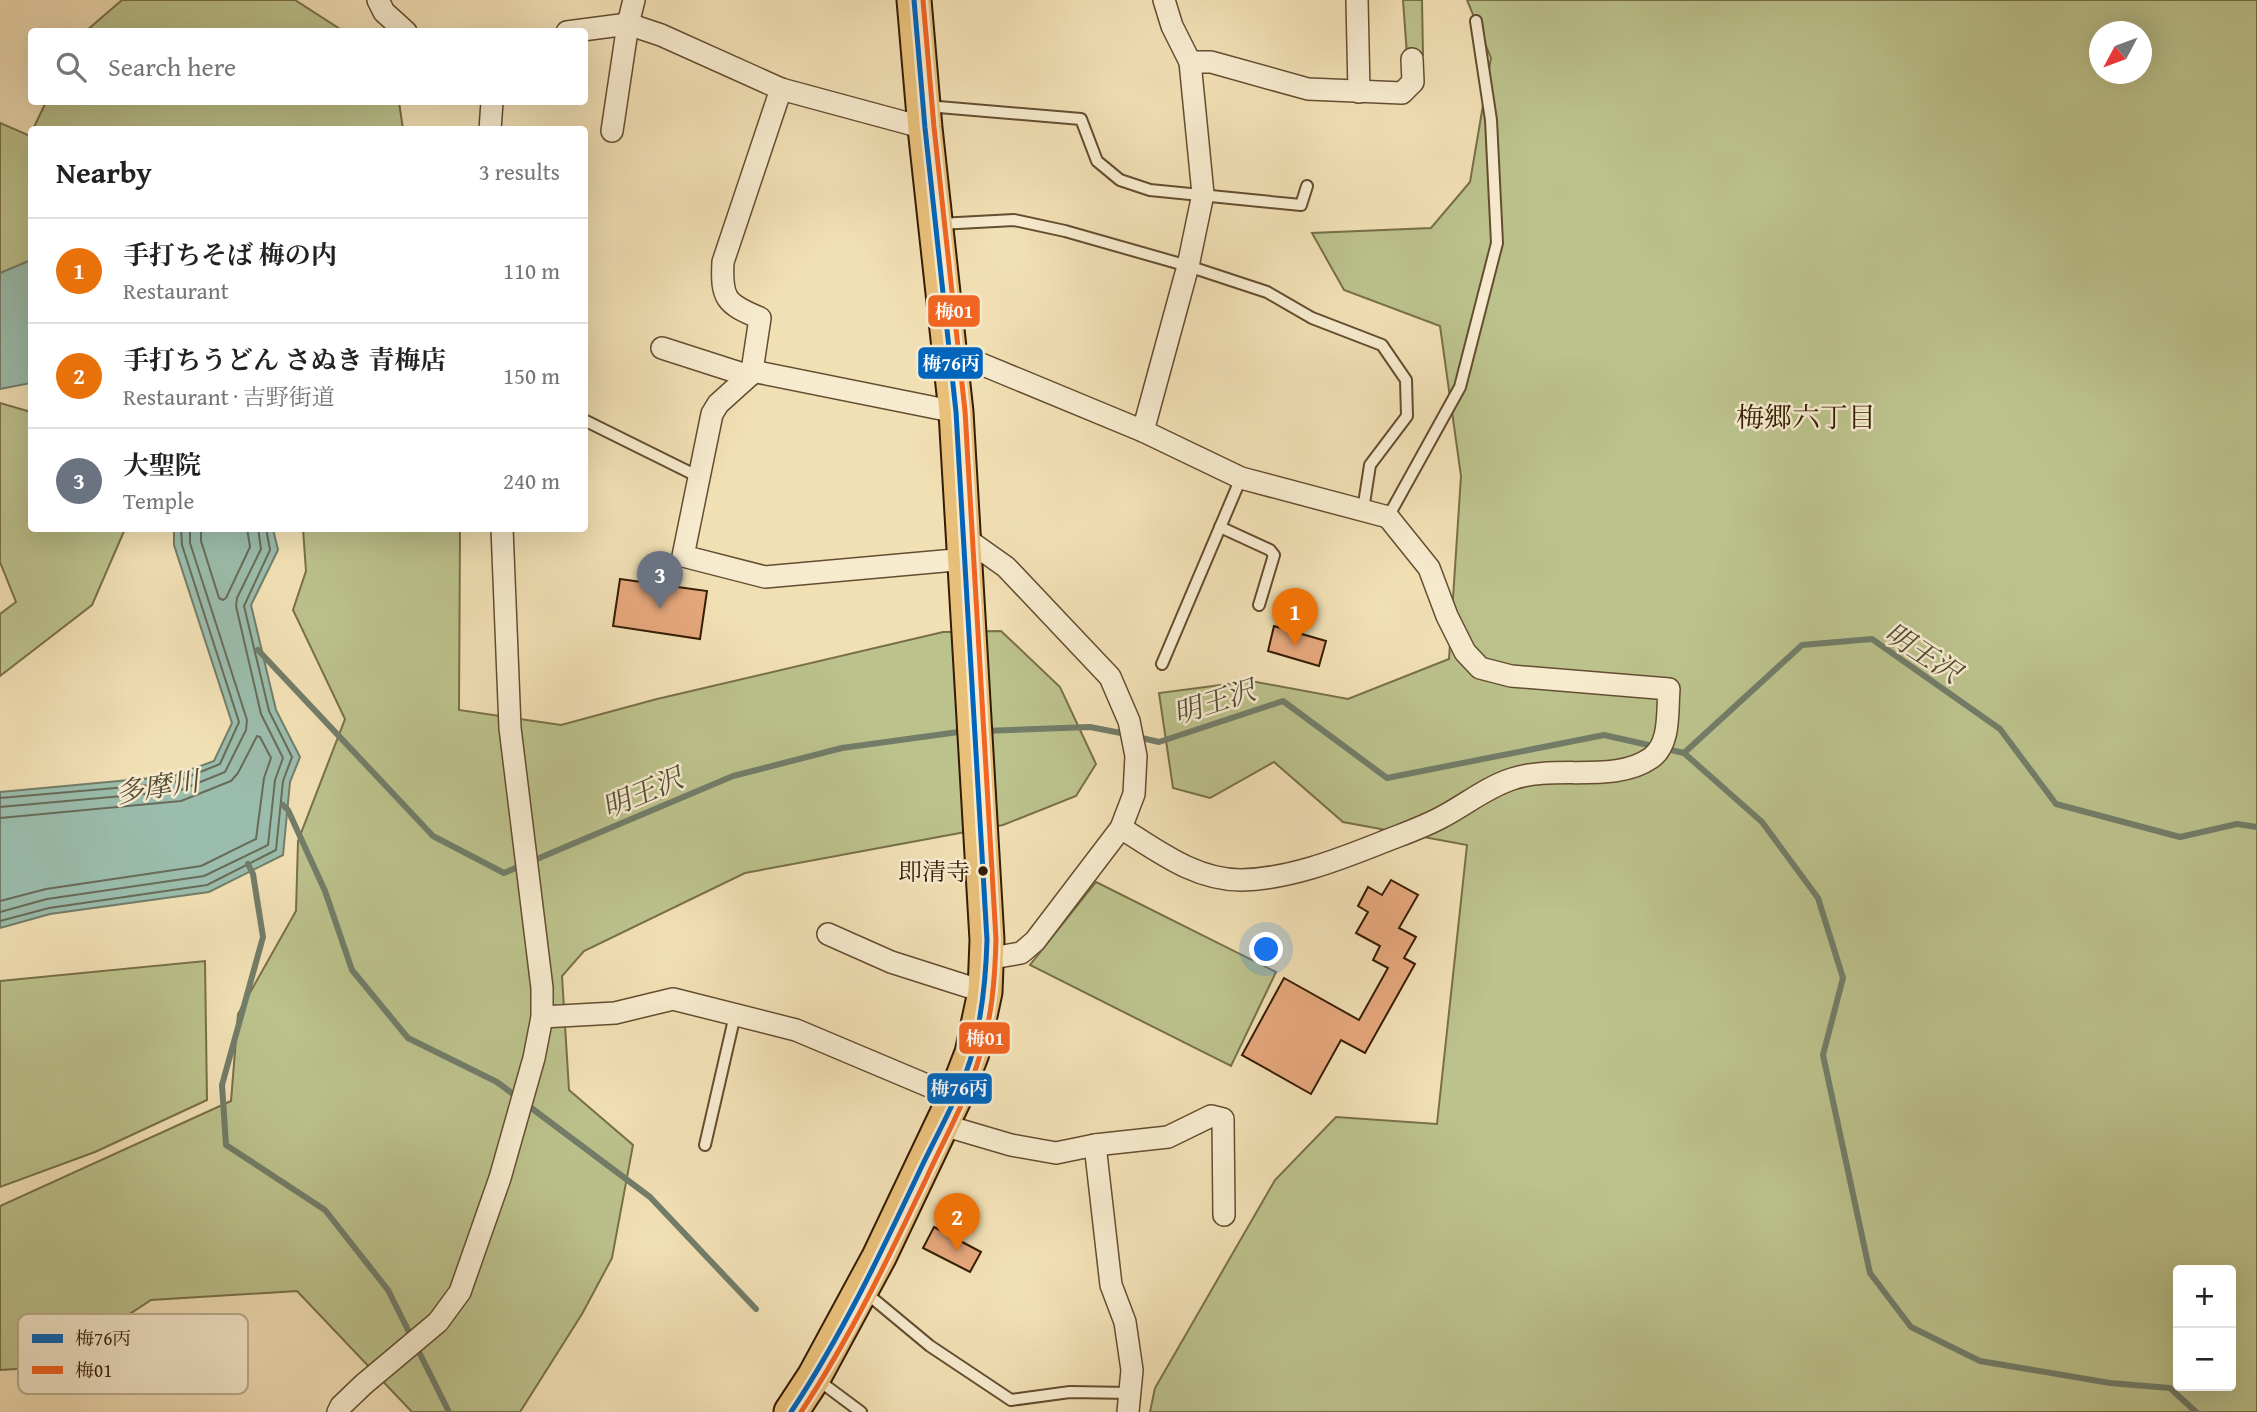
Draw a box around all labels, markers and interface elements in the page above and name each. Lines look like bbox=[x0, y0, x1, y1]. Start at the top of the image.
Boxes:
north arrow bbox=[2089, 21, 2152, 84]
search box bbox=[28, 28, 588, 105]
text: Search here bbox=[108, 47, 236, 86]
icon: search bbox=[52, 48, 90, 86]
text: Nearby bbox=[56, 150, 152, 194]
text: 3 results bbox=[479, 155, 560, 188]
text: 手打ちそば 梅の内 bbox=[123, 235, 337, 274]
text: 1 bbox=[73, 254, 85, 287]
text: 110 m bbox=[503, 254, 560, 287]
text: Restaurant bbox=[123, 274, 229, 307]
line badge: 梅01 bbox=[927, 294, 981, 328]
text: 梅01 bbox=[935, 297, 973, 325]
text: 手打ちうどん さぬき 青梅店 bbox=[123, 340, 446, 379]
line badge: 梅76丙 bbox=[917, 346, 984, 380]
text: 梅76丙 bbox=[922, 349, 980, 377]
text: 2 bbox=[73, 359, 85, 392]
text: 150 m bbox=[503, 359, 560, 392]
text: Restaurant · 吉野街道 bbox=[123, 380, 335, 413]
district label: 梅郷六丁目 bbox=[1736, 396, 1876, 437]
text: 大聖院 bbox=[123, 445, 201, 484]
text: 3 bbox=[73, 464, 85, 497]
text: 240 m bbox=[503, 464, 560, 497]
text: Temple bbox=[123, 484, 194, 517]
pin: 3 bbox=[637, 551, 683, 609]
pin: 1 bbox=[1272, 588, 1318, 646]
water label: 明王沢 bbox=[1877, 612, 1972, 694]
water label: 明王沢 bbox=[1168, 668, 1263, 733]
water label: 明王沢 bbox=[595, 756, 691, 827]
water label: 多摩川 bbox=[112, 759, 205, 813]
place label: 即清寺 bbox=[898, 854, 970, 889]
marker: 即清寺 bbox=[976, 864, 990, 878]
your location bbox=[1249, 932, 1283, 966]
line badge: 梅01 bbox=[958, 1021, 1011, 1055]
text: 梅01 bbox=[966, 1024, 1004, 1052]
line badge: 梅76丙 bbox=[926, 1072, 993, 1105]
text: 梅76丙 bbox=[930, 1074, 988, 1102]
pin: 2 bbox=[934, 1193, 980, 1251]
map controls bbox=[2173, 1265, 2236, 1391]
button: + bbox=[2173, 1265, 2236, 1328]
legend bbox=[18, 1314, 248, 1394]
text: 梅76丙 bbox=[75, 1324, 131, 1352]
button: − bbox=[2173, 1328, 2236, 1391]
text: 梅01 bbox=[75, 1356, 112, 1384]

